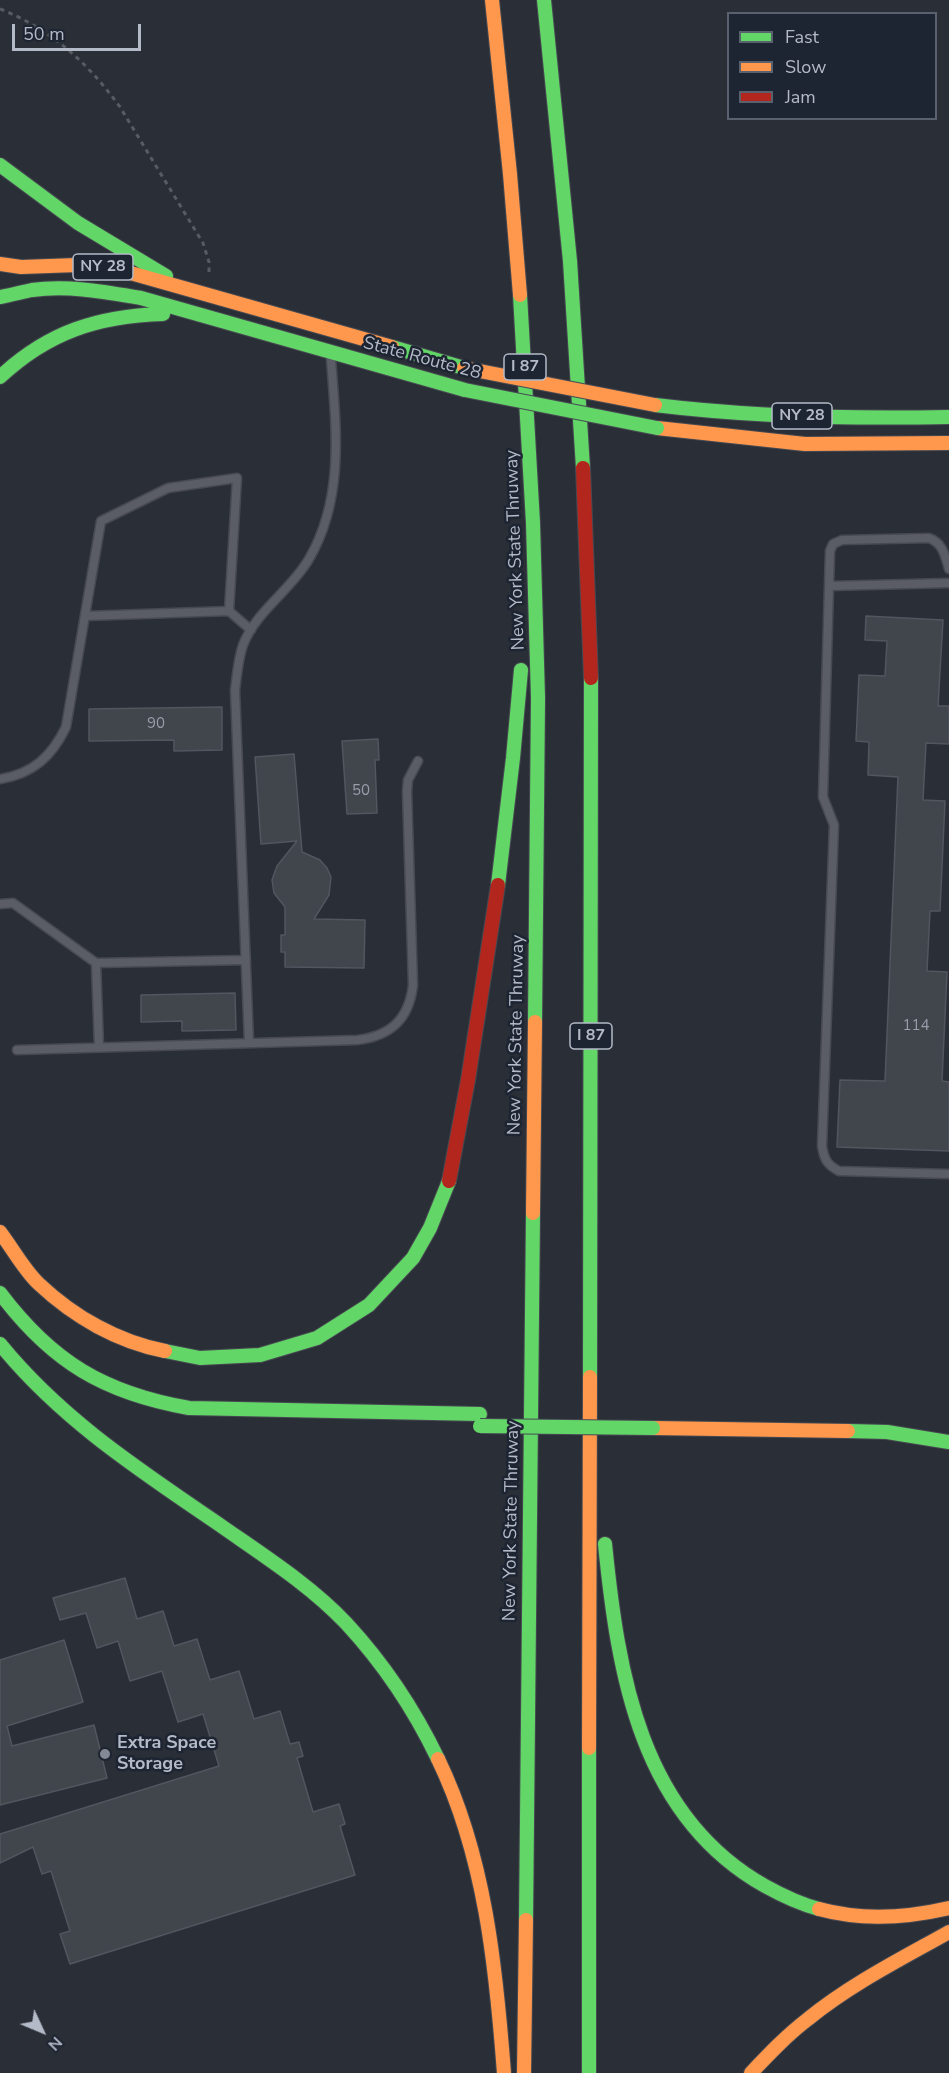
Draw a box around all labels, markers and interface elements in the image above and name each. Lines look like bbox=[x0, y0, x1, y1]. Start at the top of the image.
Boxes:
scale bar bbox=[15, 12, 144, 50]
legend bbox=[727, 12, 937, 120]
text: 50 m bbox=[23, 22, 65, 46]
text: Fast bbox=[785, 25, 819, 49]
text: Slow bbox=[785, 55, 826, 79]
text: Jam bbox=[785, 85, 816, 109]
road number: NY 28 bbox=[73, 254, 133, 280]
street label: State Route 28 bbox=[361, 333, 483, 385]
road number: I 87 bbox=[504, 354, 546, 380]
road number: NY 28 bbox=[772, 403, 832, 429]
street label: New York State Thruway bbox=[502, 449, 530, 651]
house number: 90 bbox=[147, 715, 165, 733]
house number: 50 bbox=[352, 782, 370, 800]
street label: New York State Thruway bbox=[504, 935, 530, 1135]
house number: 114 bbox=[903, 1017, 929, 1035]
road number: I 87 bbox=[570, 1023, 612, 1049]
street label: New York State Thruway bbox=[499, 1421, 525, 1621]
place label: Extra Space Storage bbox=[117, 1733, 216, 1776]
marker: Extra Space Storage bbox=[98, 1747, 112, 1761]
north arrow bbox=[12, 2001, 72, 2061]
text: N bbox=[43, 2032, 67, 2055]

